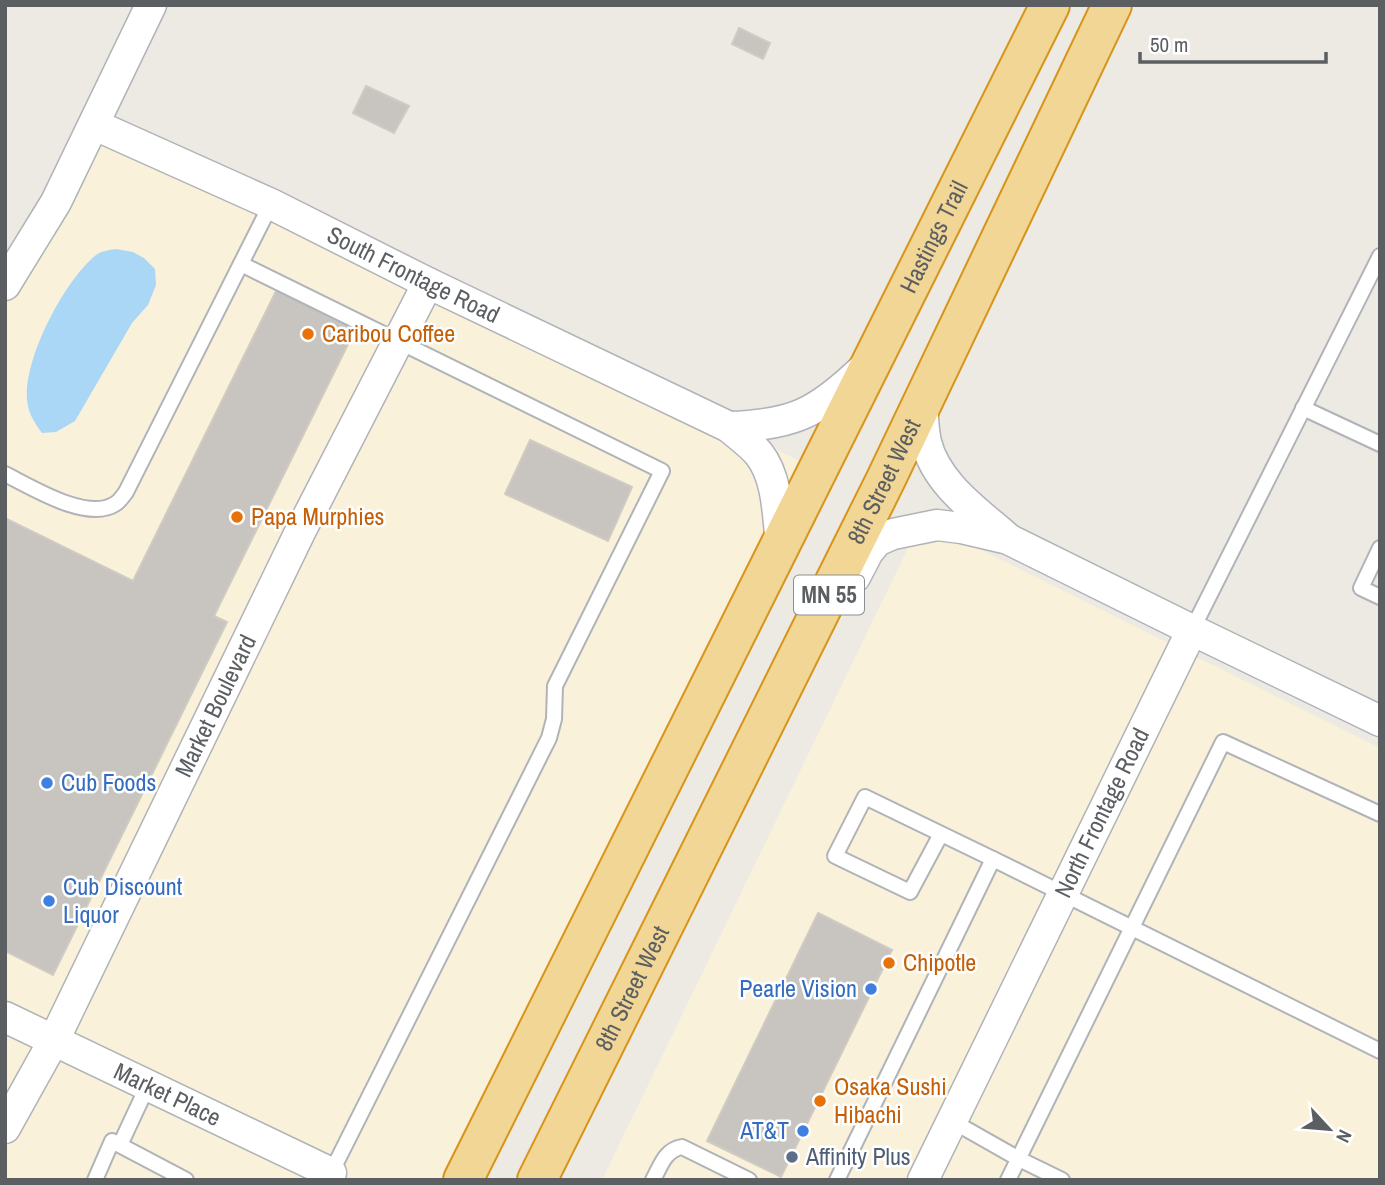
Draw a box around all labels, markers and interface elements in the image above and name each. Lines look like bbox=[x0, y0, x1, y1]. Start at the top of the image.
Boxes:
scale bar bbox=[1140, 21, 1326, 65]
text: 50 m bbox=[1150, 30, 1188, 59]
street label: Hastings Trail bbox=[892, 175, 975, 298]
street label: South Frontage Road bbox=[322, 218, 505, 330]
place label: Caribou Coffee bbox=[322, 317, 455, 349]
marker: Caribou Coffee bbox=[300, 326, 316, 342]
street label: 8th Street West bbox=[839, 413, 928, 549]
place label: Papa Murphies bbox=[251, 500, 384, 532]
marker: Papa Murphies bbox=[229, 509, 245, 525]
road number: MN 55 bbox=[794, 576, 864, 614]
street label: Market Boulevard bbox=[167, 629, 263, 782]
street label: North Frontage Road bbox=[1046, 722, 1156, 903]
place label: Cub Foods bbox=[61, 766, 156, 798]
marker: Cub Foods bbox=[39, 775, 55, 791]
place label: Cub Discount Liquor bbox=[63, 870, 183, 930]
marker: Cub Discount Liquor bbox=[41, 893, 57, 909]
street label: 8th Street West bbox=[587, 920, 676, 1056]
place label: Chipotle bbox=[903, 946, 976, 978]
marker: Chipotle bbox=[881, 955, 897, 971]
place label: Pearle Vision bbox=[739, 972, 857, 1004]
marker: Pearle Vision bbox=[863, 981, 879, 997]
street label: Market Place bbox=[109, 1055, 227, 1133]
place label: Osaka Sushi Hibachi bbox=[834, 1070, 947, 1130]
marker: Osaka Sushi Hibachi bbox=[812, 1093, 828, 1109]
north arrow bbox=[1294, 1094, 1364, 1164]
place label: AT&T bbox=[739, 1114, 789, 1146]
marker: AT&T bbox=[795, 1123, 811, 1139]
text: N bbox=[1330, 1126, 1358, 1147]
place label: Affinity Plus bbox=[805, 1140, 911, 1172]
marker: Affinity Plus bbox=[784, 1149, 800, 1165]

